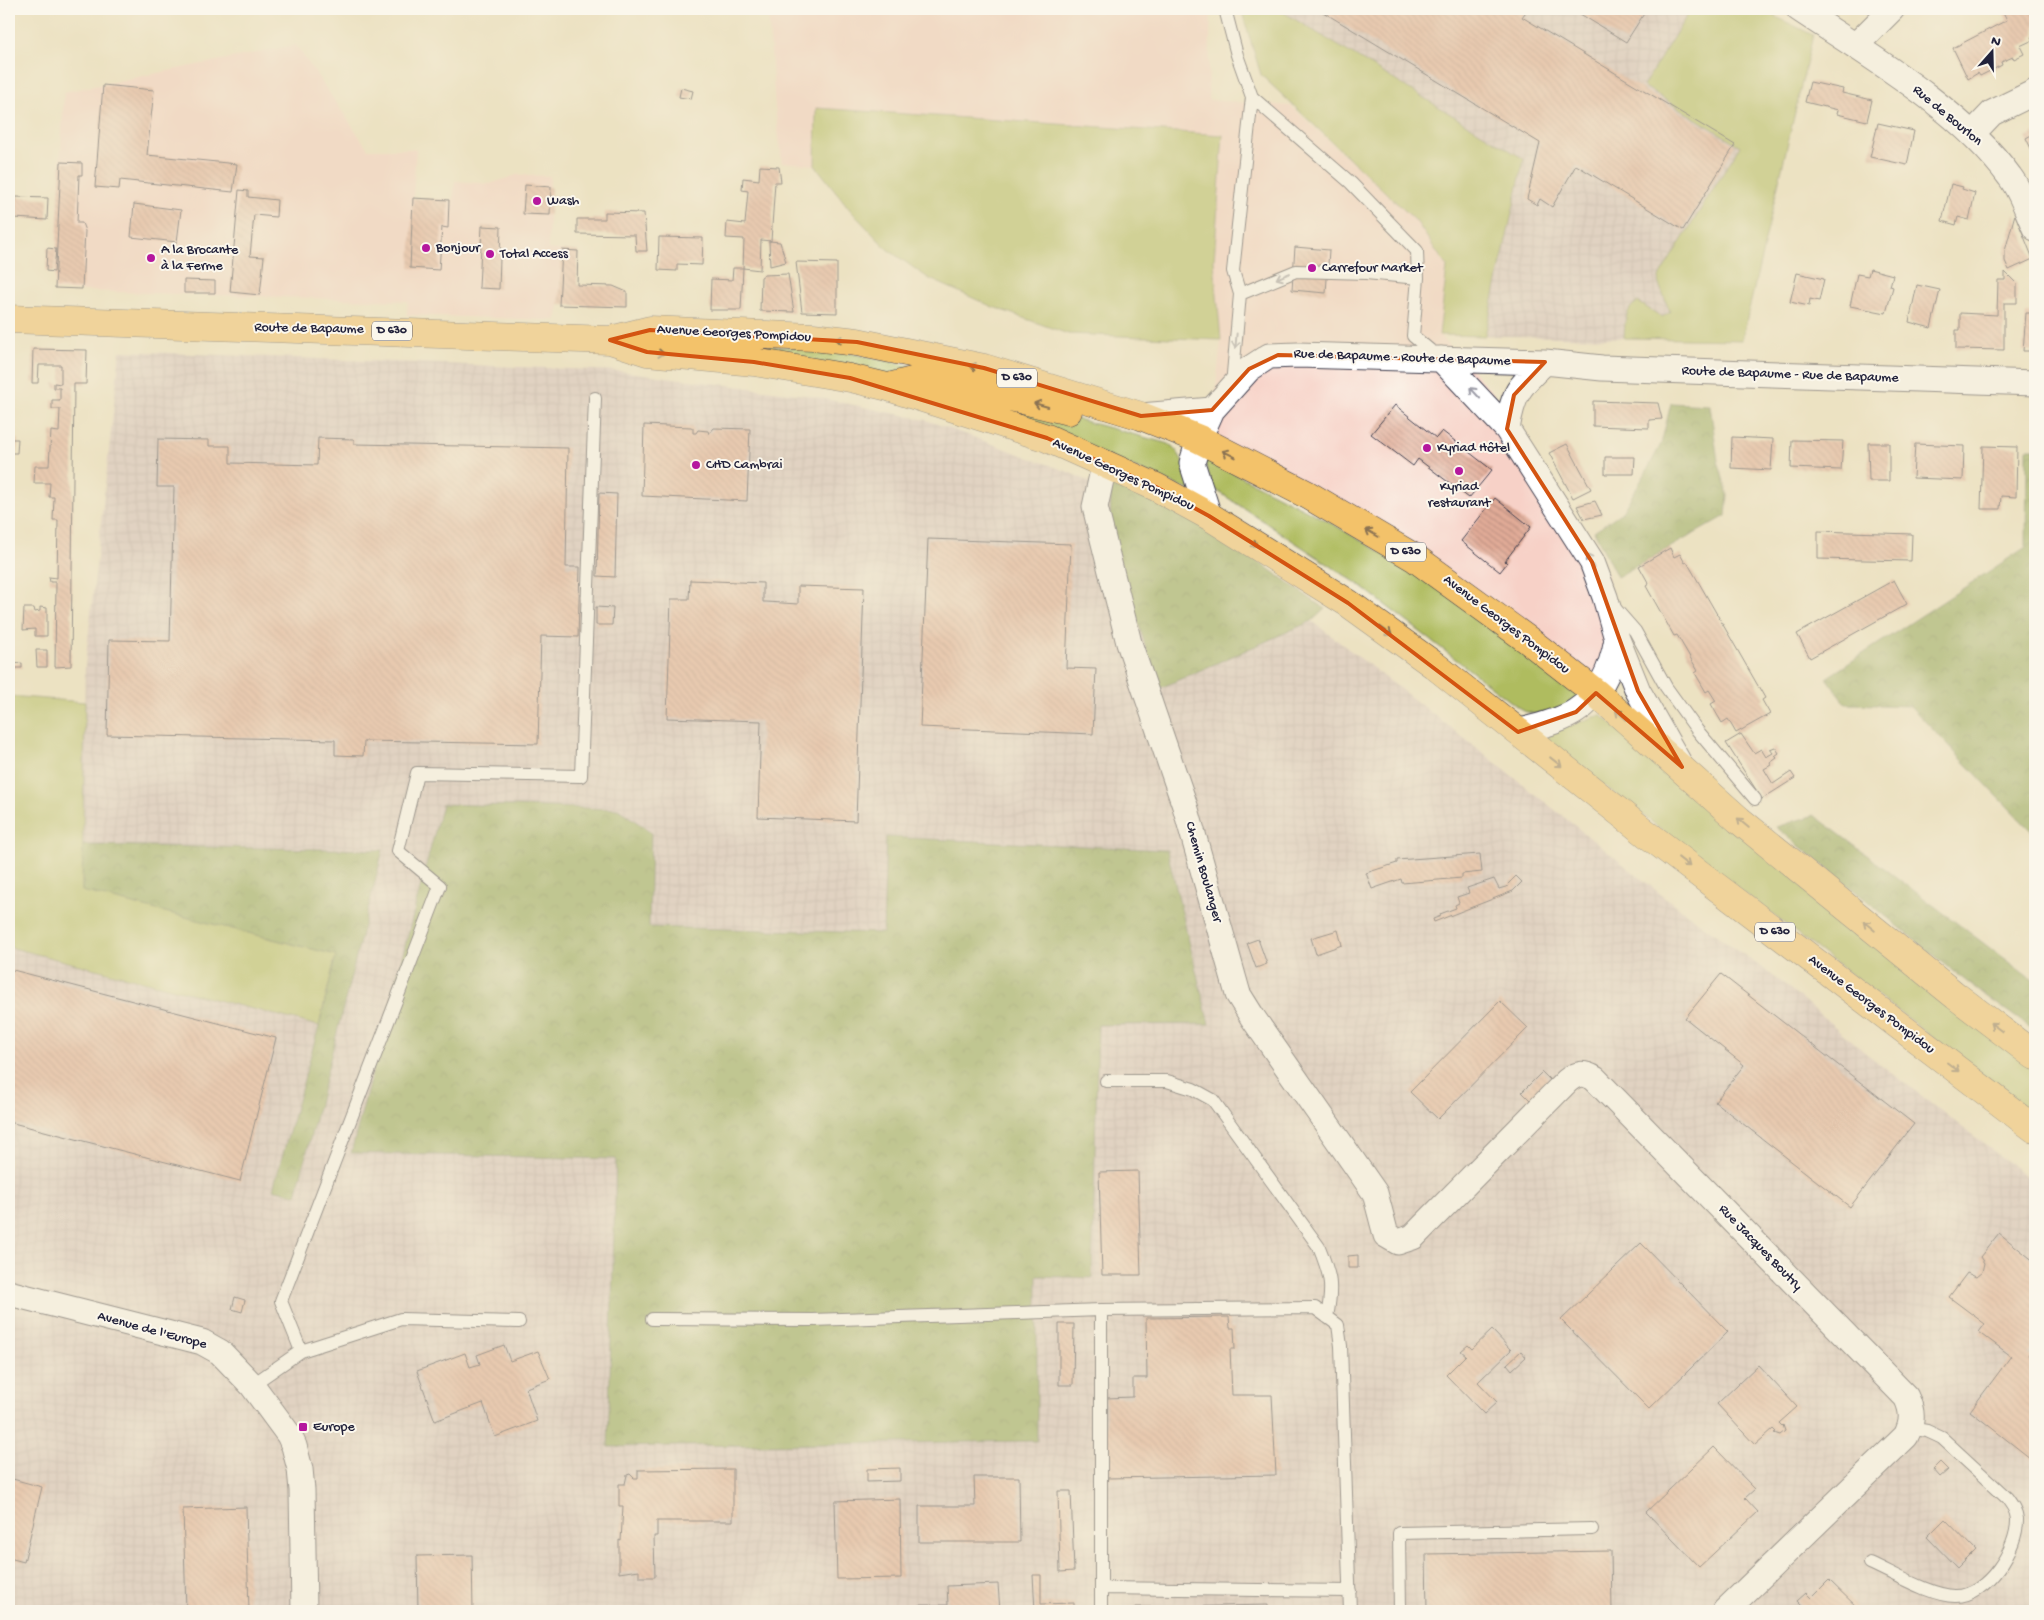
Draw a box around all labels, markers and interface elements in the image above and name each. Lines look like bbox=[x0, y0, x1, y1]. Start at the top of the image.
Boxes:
north arrow bbox=[1966, 28, 2016, 78]
text: N bbox=[1988, 33, 2003, 52]
street label: Rue de Bourlon bbox=[1909, 82, 1986, 150]
place label: Wash bbox=[547, 193, 580, 210]
marker: Wash bbox=[531, 195, 543, 207]
place label: Bonjour bbox=[435, 240, 481, 257]
place label: A la Brocante à la Ferme bbox=[161, 242, 239, 275]
marker: Bonjour bbox=[420, 242, 432, 254]
place label: Total Access bbox=[499, 246, 569, 263]
marker: Total Access bbox=[484, 248, 496, 260]
marker: A la Brocante à la Ferme bbox=[145, 252, 157, 264]
place label: Carrefour Market bbox=[1322, 260, 1424, 277]
marker: Carrefour Market bbox=[1306, 262, 1318, 274]
one-way arrow bbox=[1276, 272, 1291, 281]
street label: Route de Bapaume bbox=[254, 320, 365, 338]
street label: Avenue Georges Pompidou bbox=[657, 321, 812, 347]
road number: D 630 bbox=[372, 322, 412, 341]
one-way arrow bbox=[1231, 333, 1241, 349]
one-way arrow bbox=[835, 335, 851, 345]
street label: Rue de Bapaume - Route de Bapaume bbox=[1293, 346, 1512, 370]
one-way arrow bbox=[648, 348, 664, 357]
one-way arrow bbox=[970, 361, 986, 371]
street label: Route de Bapaume - Rue de Bapaume bbox=[1681, 363, 1900, 387]
road number: D 630 bbox=[997, 368, 1037, 388]
one-way arrow bbox=[1469, 387, 1481, 400]
one-way arrow bbox=[1033, 400, 1049, 409]
street label: Avenue Georges Pompidou bbox=[1050, 435, 1197, 515]
place label: Kyriad Hôtel bbox=[1437, 440, 1510, 457]
marker: Kyriad Hôtel bbox=[1421, 442, 1433, 454]
one-way arrow bbox=[1222, 449, 1237, 459]
place label: CHD Cambrai bbox=[706, 457, 782, 474]
marker: CHD Cambrai bbox=[690, 459, 702, 471]
marker: Kyriad restaurant bbox=[1453, 465, 1465, 477]
place label: Kyriad restaurant bbox=[1428, 479, 1492, 512]
one-way arrow bbox=[1365, 527, 1379, 537]
one-way arrow bbox=[1243, 537, 1257, 547]
road number: D 630 bbox=[1386, 542, 1426, 562]
one-way arrow bbox=[1585, 553, 1595, 568]
street label: Avenue Georges Pompidou bbox=[1439, 572, 1573, 678]
one-way arrow bbox=[1379, 626, 1393, 636]
one-way arrow bbox=[1615, 710, 1628, 721]
one-way arrow bbox=[1549, 757, 1562, 768]
one-way arrow bbox=[1737, 818, 1750, 829]
street label: Chemin Boulanger bbox=[1181, 820, 1226, 925]
one-way arrow bbox=[1678, 857, 1691, 868]
one-way arrow bbox=[1863, 921, 1876, 932]
road number: D 630 bbox=[1755, 922, 1795, 942]
street label: Avenue Georges Pompidou bbox=[1804, 952, 1938, 1058]
one-way arrow bbox=[1990, 1021, 2003, 1032]
one-way arrow bbox=[1946, 1062, 1959, 1073]
street label: Rue Jacques Boutry bbox=[1714, 1201, 1806, 1295]
street label: Avenue de l'Europe bbox=[95, 1308, 209, 1354]
place label: Europe bbox=[313, 1419, 355, 1436]
marker: Europe bbox=[297, 1421, 309, 1433]

